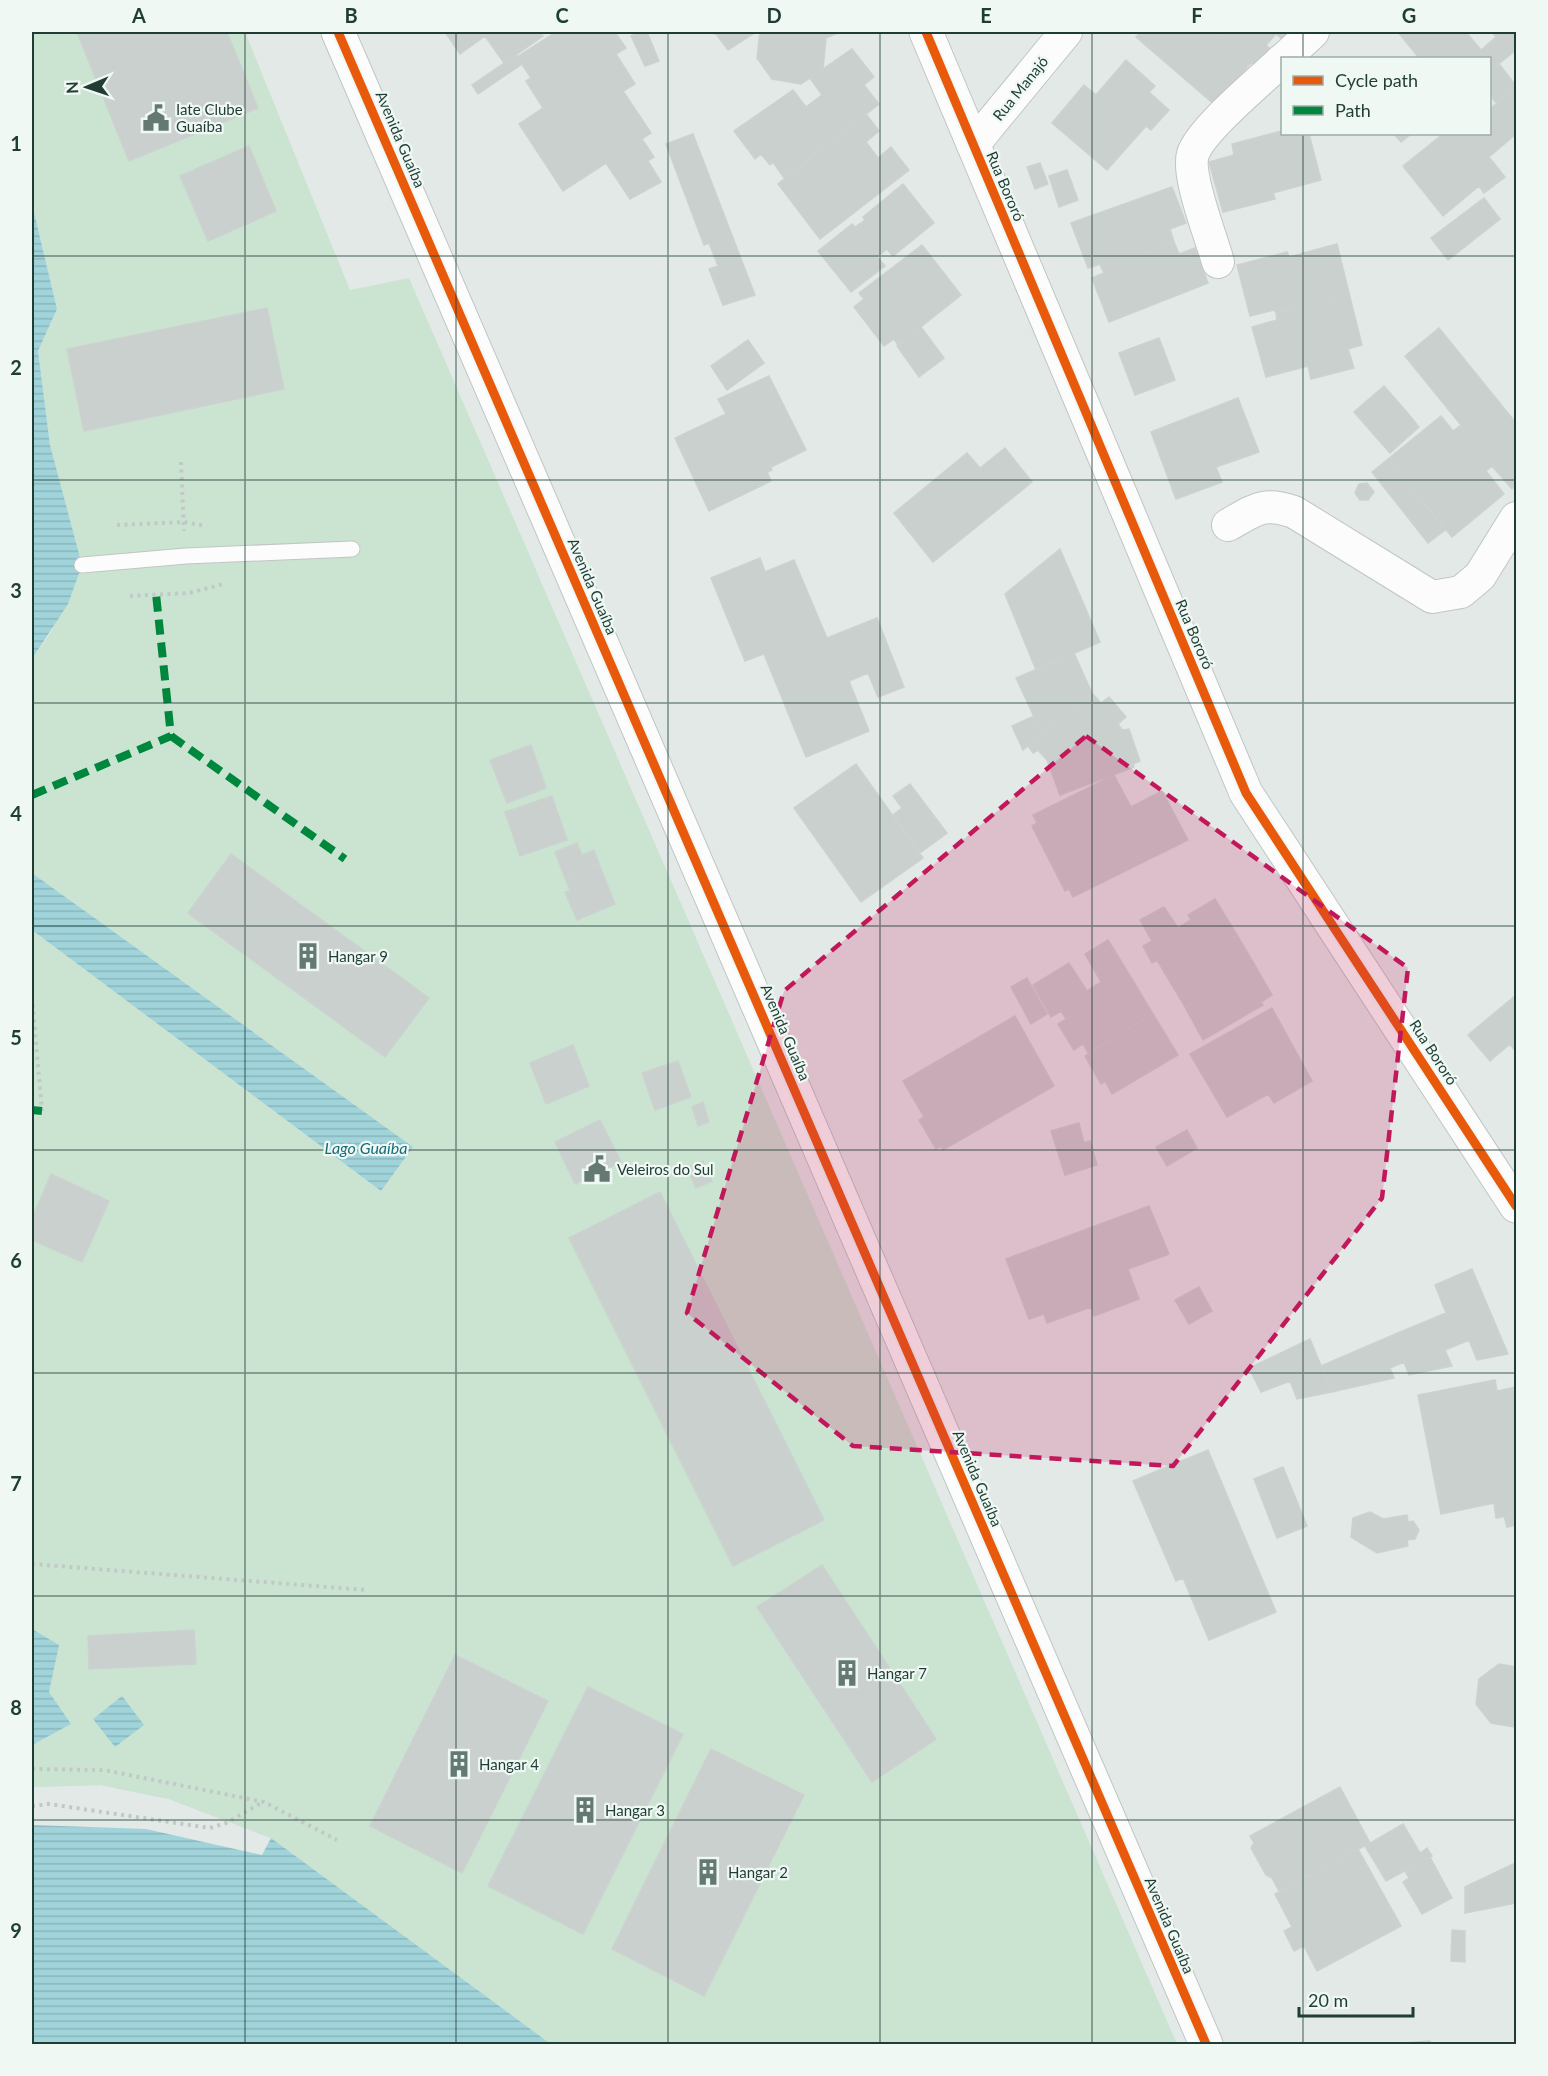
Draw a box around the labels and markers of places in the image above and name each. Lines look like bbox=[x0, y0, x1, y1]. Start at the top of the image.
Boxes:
place label: Iate Clube Guaíba bbox=[176, 100, 243, 135]
public building icon: Iate Clube Guaíba bbox=[141, 103, 171, 133]
building icon: Hangar 9 bbox=[293, 941, 323, 971]
place label: Hangar 9 bbox=[328, 947, 388, 965]
public building icon: Veleiros do Sul bbox=[582, 1154, 612, 1184]
place label: Veleiros do Sul bbox=[617, 1160, 714, 1178]
building icon: Hangar 7 bbox=[832, 1658, 862, 1688]
place label: Hangar 7 bbox=[867, 1664, 927, 1682]
building icon: Hangar 4 bbox=[444, 1749, 474, 1779]
place label: Hangar 4 bbox=[479, 1755, 539, 1773]
building icon: Hangar 3 bbox=[570, 1795, 600, 1825]
place label: Hangar 3 bbox=[605, 1801, 665, 1819]
building icon: Hangar 2 bbox=[693, 1857, 723, 1887]
place label: Hangar 2 bbox=[728, 1863, 788, 1881]

